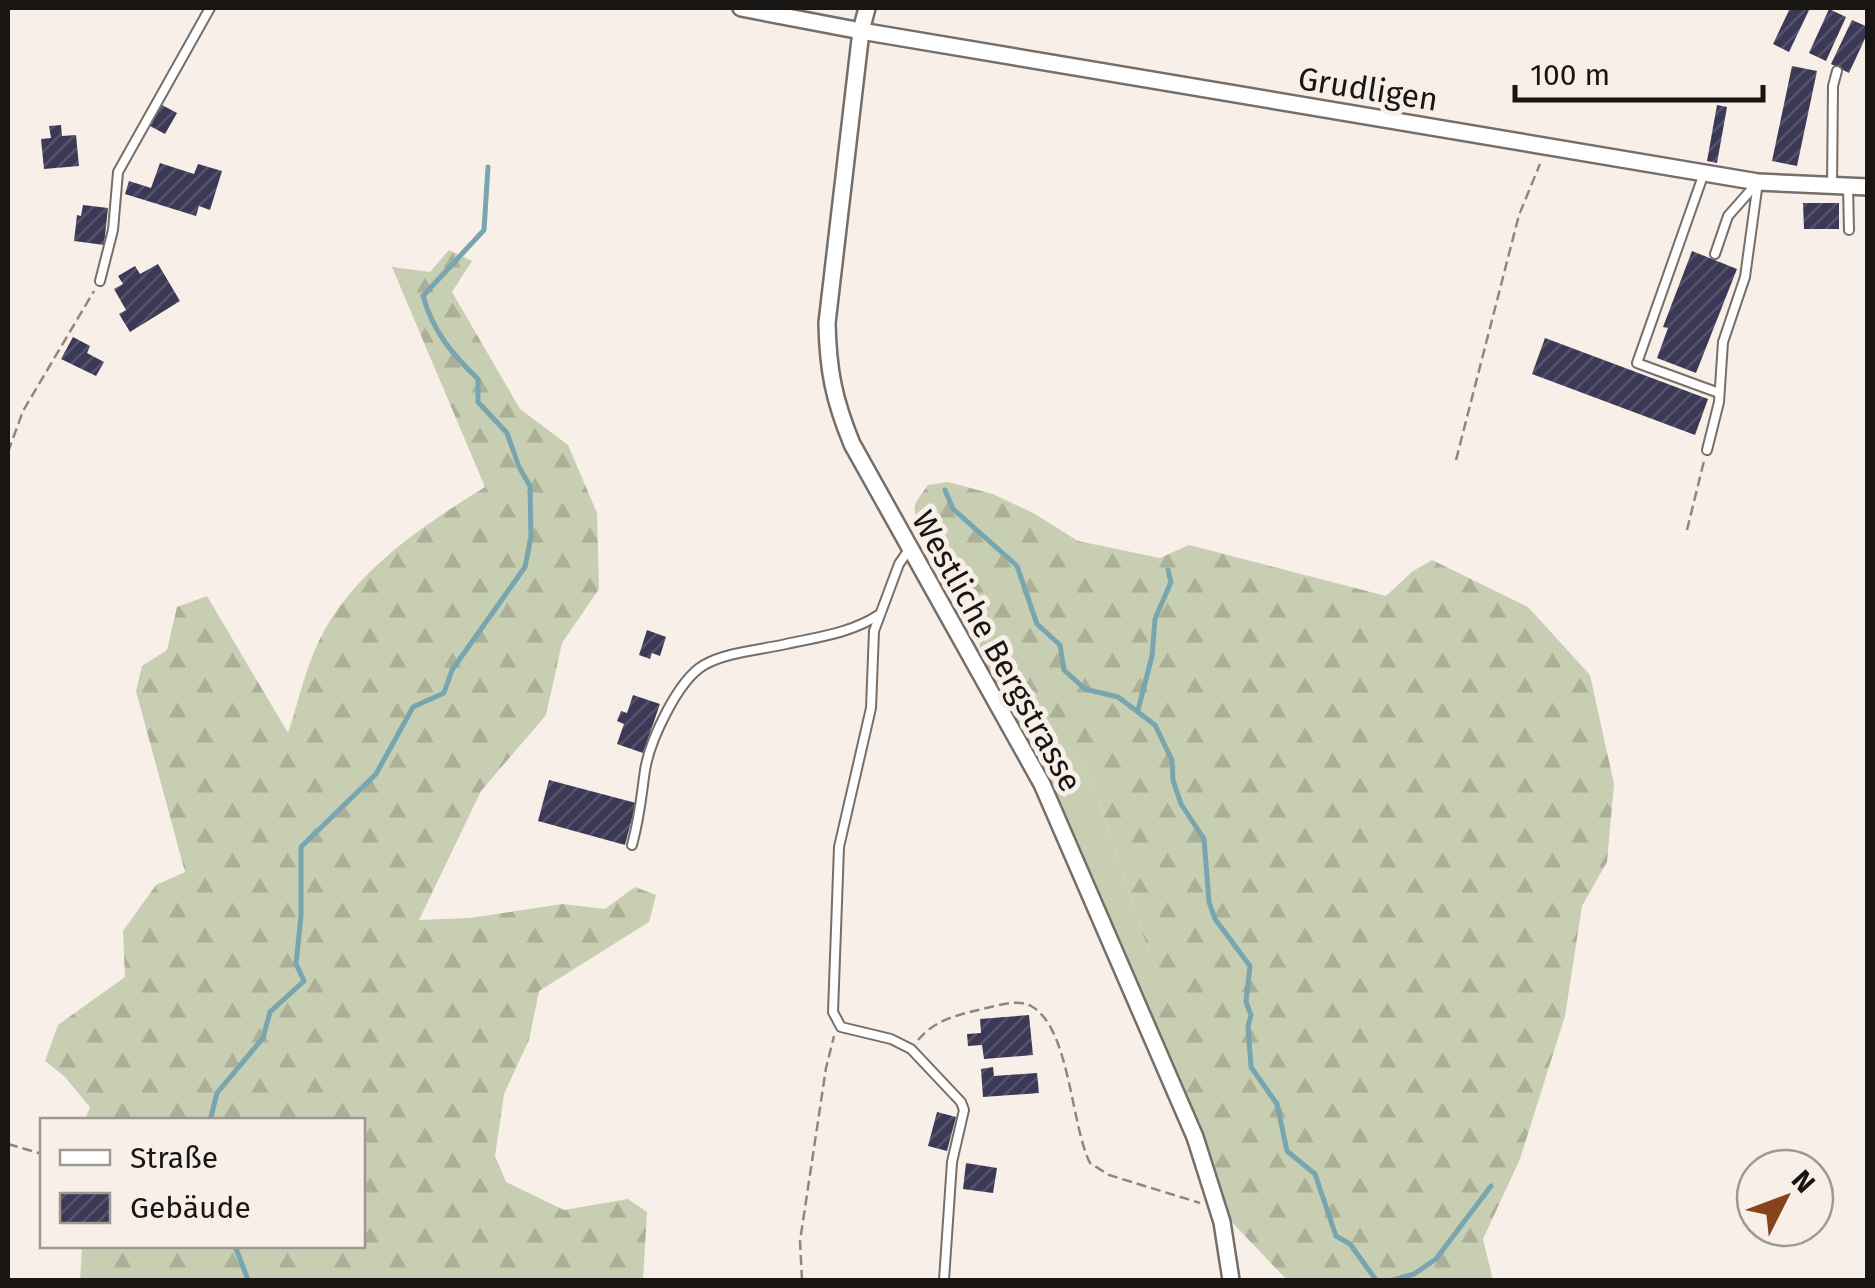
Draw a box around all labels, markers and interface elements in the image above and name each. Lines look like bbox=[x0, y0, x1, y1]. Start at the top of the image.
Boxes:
scale bar bbox=[1515, 40, 1762, 102]
text: 100 m bbox=[1530, 57, 1610, 93]
street label: Grudligen bbox=[1295, 59, 1441, 119]
street label: Westliche Bergstrasse bbox=[904, 504, 1090, 798]
legend bbox=[40, 1118, 365, 1248]
text: Straße bbox=[130, 1140, 218, 1176]
north arrow bbox=[1735, 1148, 1835, 1248]
text: N bbox=[1785, 1164, 1822, 1200]
text: Gebäude bbox=[130, 1190, 251, 1226]

